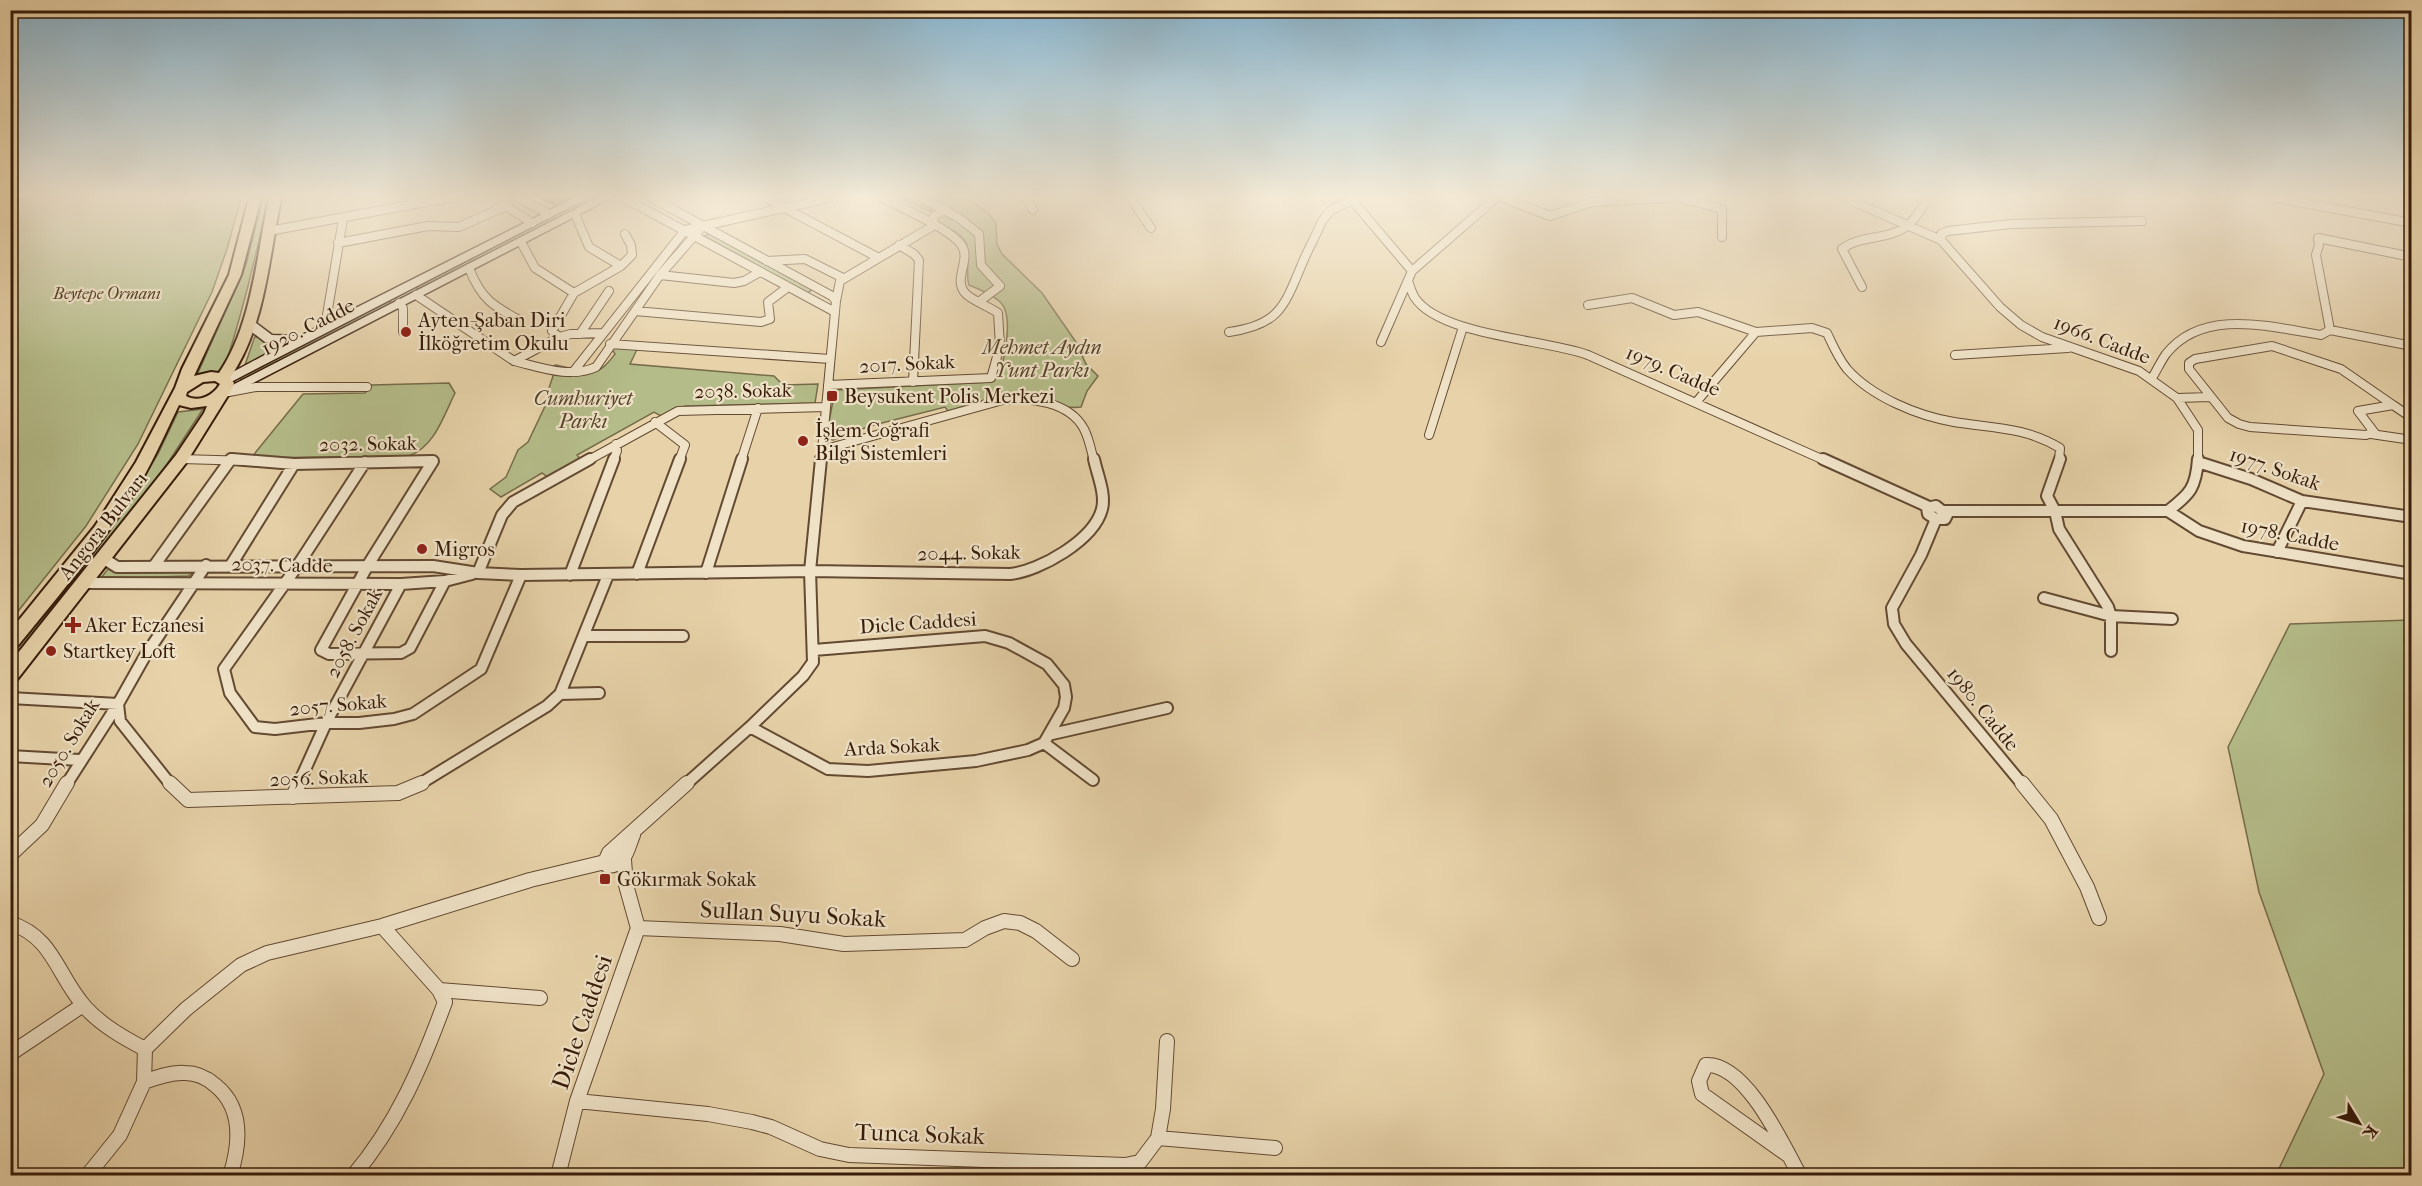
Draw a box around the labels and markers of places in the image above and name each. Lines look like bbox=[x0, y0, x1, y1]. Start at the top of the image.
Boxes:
place label: Ayten-Şaban Diri İlköğretim Okulu bbox=[417, 309, 569, 355]
marker: Ayten-Şaban Diri İlköğretim Okulu bbox=[399, 325, 413, 339]
place label: Beysukent Polis Merkezi bbox=[844, 385, 1054, 408]
marker: Beysukent Polis Merkezi bbox=[825, 389, 839, 403]
place label: İşlem Coğrafi Bilgi Sistemleri bbox=[815, 418, 947, 465]
marker: İşlem Coğrafi Bilgi Sistemleri bbox=[796, 434, 810, 448]
place label: Migros bbox=[434, 538, 495, 561]
marker: Migros bbox=[415, 542, 429, 556]
place label: Aker Eczanesi bbox=[84, 614, 205, 637]
marker: Aker Eczanesi bbox=[66, 618, 80, 632]
place label: Startkey Loft bbox=[63, 640, 176, 663]
marker: Startkey Loft bbox=[44, 644, 58, 658]
place label: Gökırmak Sokak bbox=[617, 868, 757, 891]
marker: Gökırmak Sokak bbox=[598, 872, 612, 886]

